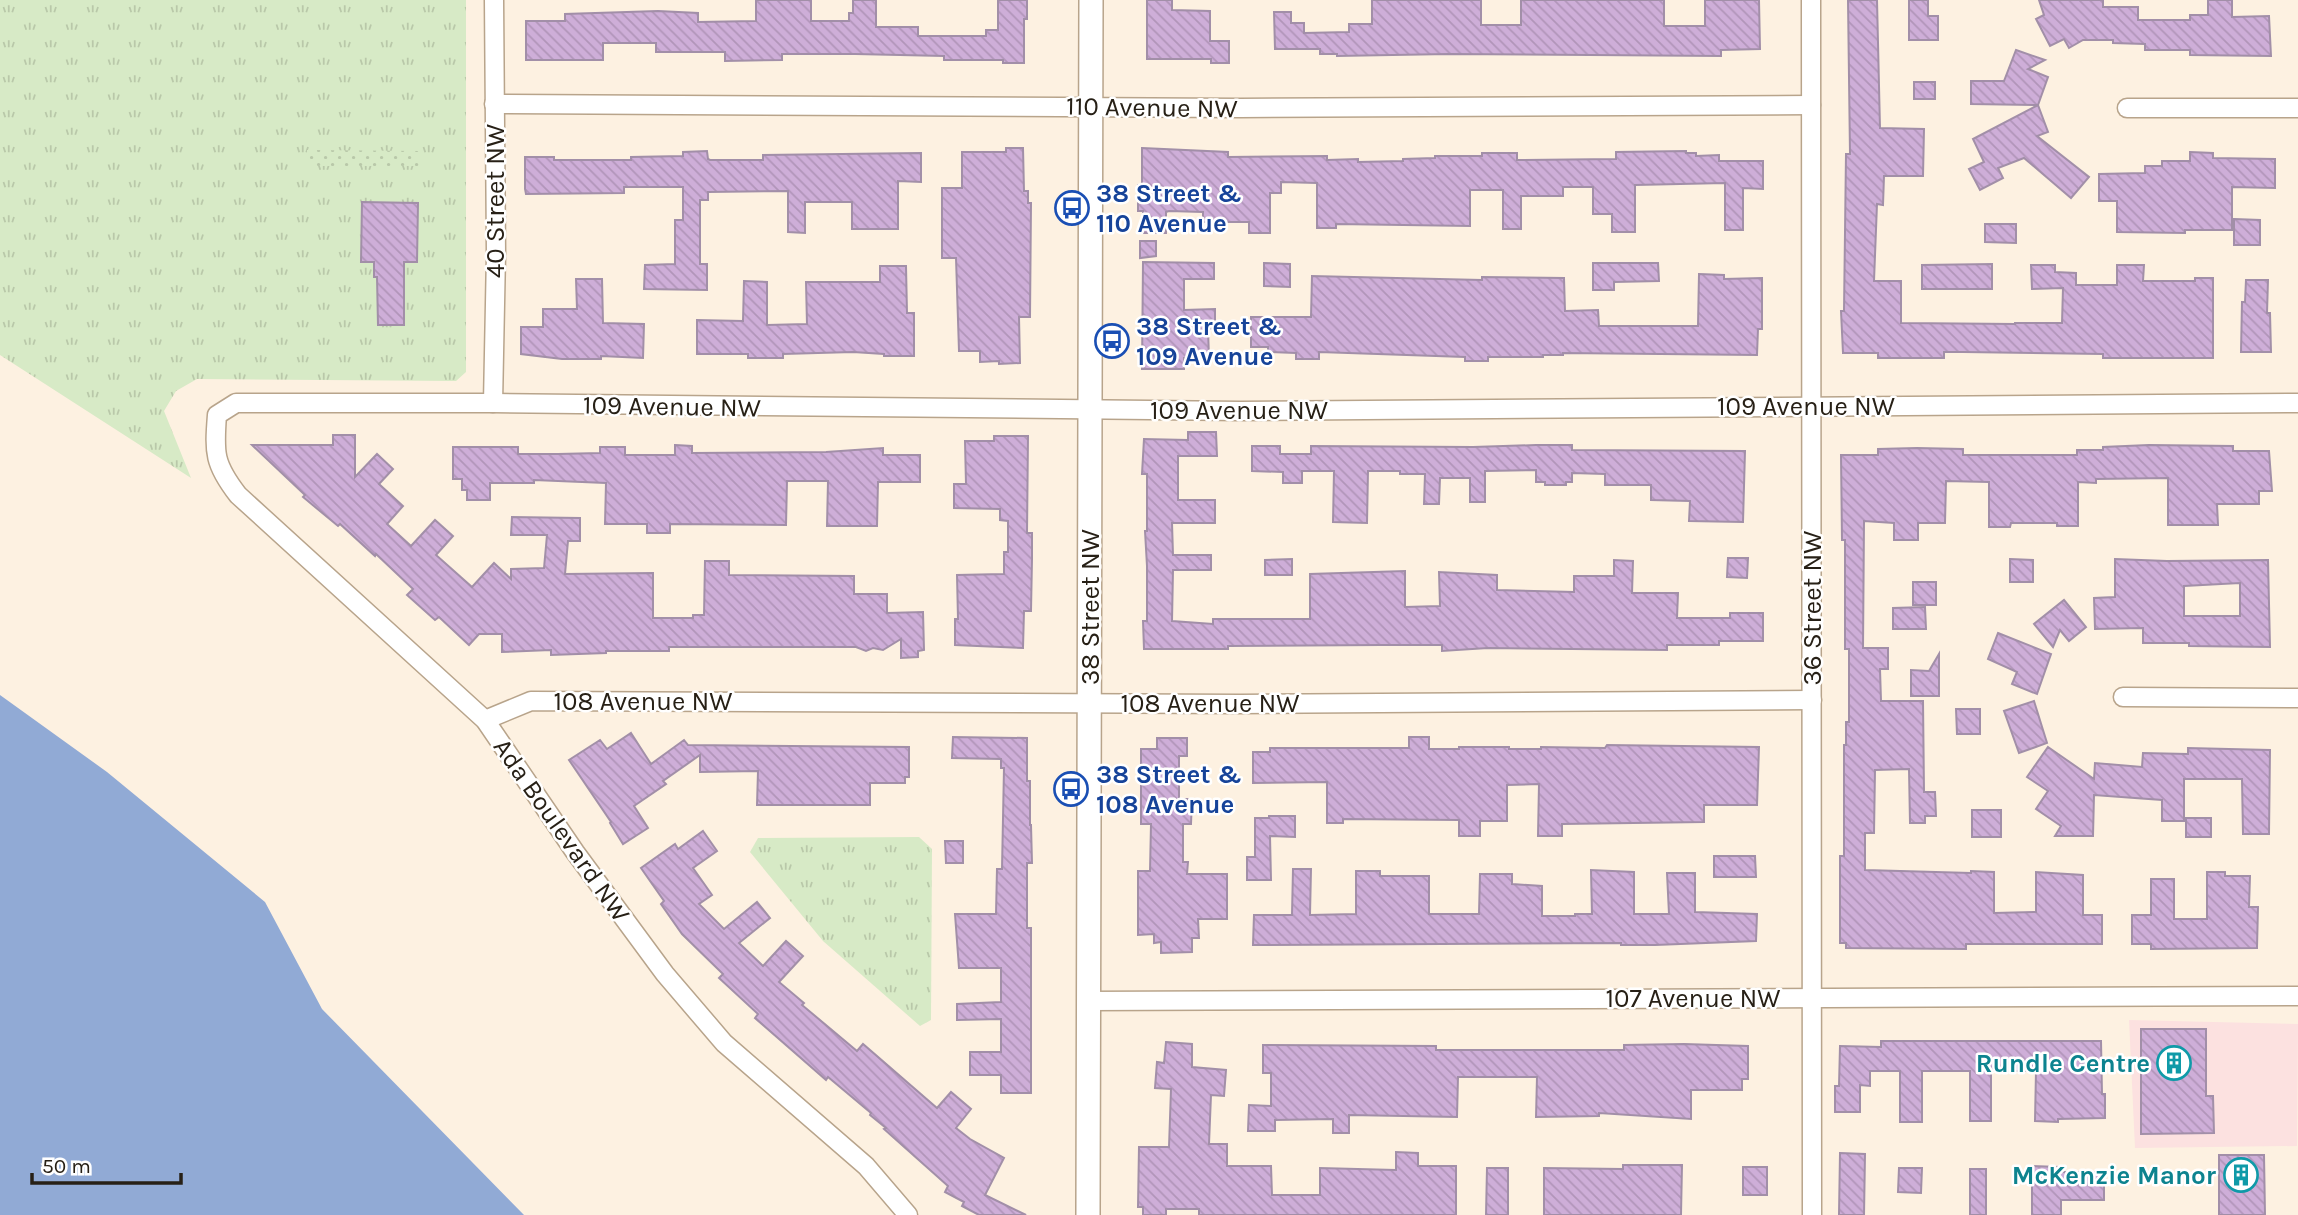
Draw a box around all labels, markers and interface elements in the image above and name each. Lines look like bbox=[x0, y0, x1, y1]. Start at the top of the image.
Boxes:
street label: 110 Avenue NW bbox=[1066, 91, 1238, 124]
street label: 40 Street NW bbox=[480, 124, 511, 278]
place label: 38 Street & 110 Avenue bbox=[1096, 178, 1242, 239]
bus stop icon: 38 Street & 110 Avenue bbox=[1053, 189, 1091, 227]
place label: 38 Street & 109 Avenue bbox=[1136, 311, 1282, 372]
bus stop icon: 38 Street & 109 Avenue bbox=[1093, 322, 1131, 360]
street label: 109 Avenue NW bbox=[583, 389, 761, 424]
street label: 109 Avenue NW bbox=[1717, 391, 1895, 422]
street label: 109 Avenue NW bbox=[1150, 395, 1328, 426]
street label: 38 Street NW bbox=[1075, 529, 1106, 685]
street label: 36 Street NW bbox=[1797, 531, 1828, 686]
street label: 108 Avenue NW bbox=[554, 686, 732, 717]
street label: 108 Avenue NW bbox=[1121, 688, 1299, 719]
street label: Ada Boulevard NW bbox=[487, 733, 637, 928]
place label: 38 Street & 108 Avenue bbox=[1096, 759, 1242, 820]
bus stop icon: 38 Street & 108 Avenue bbox=[1052, 770, 1090, 808]
street label: 107 Avenue NW bbox=[1605, 983, 1781, 1014]
building icon: Rundle Centre bbox=[2155, 1044, 2193, 1082]
place label: Rundle Centre bbox=[1976, 1048, 2150, 1079]
scale bar bbox=[32, 1142, 180, 1186]
text: 50 m bbox=[42, 1154, 91, 1178]
building icon: McKenzie Manor bbox=[2222, 1156, 2260, 1194]
place label: McKenzie Manor bbox=[2012, 1160, 2217, 1191]

